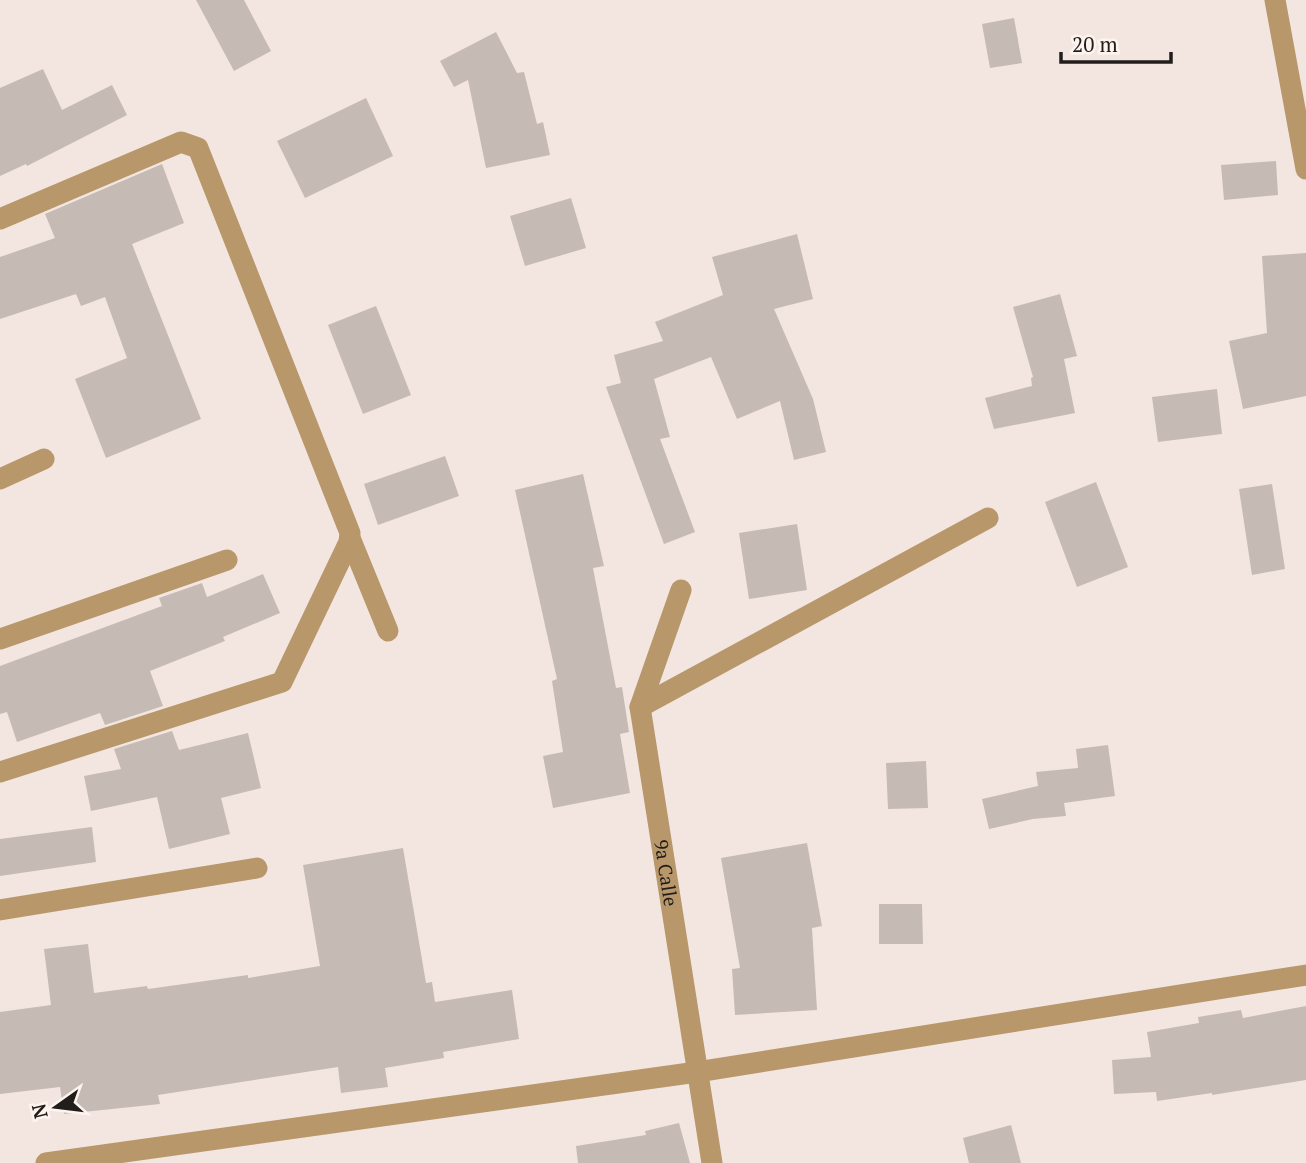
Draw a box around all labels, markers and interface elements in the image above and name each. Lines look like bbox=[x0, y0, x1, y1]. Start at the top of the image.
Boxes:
scale bar bbox=[1061, 21, 1171, 65]
text: 20 m bbox=[1072, 30, 1118, 58]
street label: 9a Calle bbox=[649, 838, 684, 908]
north arrow bbox=[21, 1072, 91, 1142]
text: N bbox=[25, 1101, 53, 1121]

